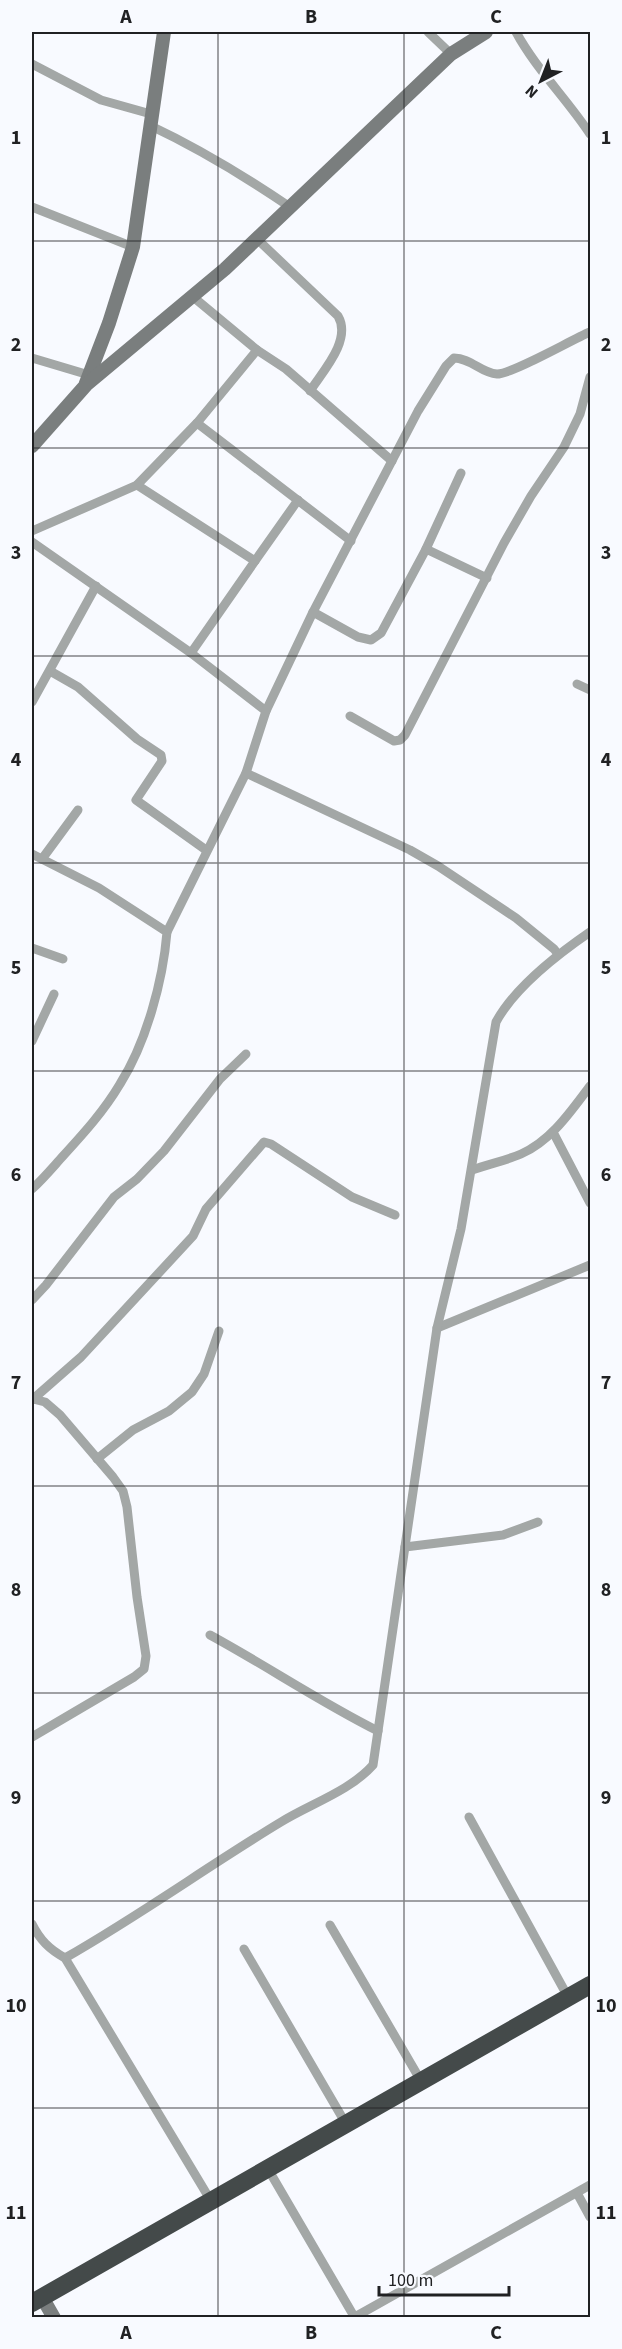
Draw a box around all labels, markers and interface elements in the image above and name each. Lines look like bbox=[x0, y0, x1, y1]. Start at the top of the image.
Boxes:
text: A bbox=[119, 3, 132, 31]
text: B bbox=[305, 3, 317, 31]
text: C bbox=[490, 3, 502, 31]
north arrow bbox=[511, 51, 571, 111]
text: N bbox=[520, 80, 543, 103]
text: 1 bbox=[11, 124, 21, 152]
text: 1 bbox=[601, 124, 611, 152]
text: 2 bbox=[11, 331, 21, 359]
text: 2 bbox=[601, 331, 611, 359]
text: 3 bbox=[11, 539, 21, 567]
text: 3 bbox=[601, 539, 611, 567]
text: 4 bbox=[11, 746, 22, 774]
text: 4 bbox=[601, 746, 612, 774]
text: 5 bbox=[11, 954, 21, 982]
text: 5 bbox=[601, 954, 611, 982]
text: 6 bbox=[11, 1161, 21, 1189]
text: 6 bbox=[601, 1161, 611, 1189]
text: 7 bbox=[11, 1369, 21, 1397]
text: 7 bbox=[601, 1369, 611, 1397]
text: 8 bbox=[11, 1576, 21, 1604]
text: 8 bbox=[601, 1576, 611, 1604]
text: 9 bbox=[11, 1784, 21, 1812]
text: 9 bbox=[601, 1784, 611, 1812]
text: 10 bbox=[5, 1992, 27, 2020]
text: 10 bbox=[595, 1992, 617, 2020]
text: 11 bbox=[5, 2199, 27, 2227]
text: 11 bbox=[595, 2199, 617, 2227]
scale bar bbox=[379, 2259, 510, 2297]
text: 100 m bbox=[388, 2268, 433, 2293]
text: A bbox=[119, 2319, 132, 2347]
text: B bbox=[305, 2319, 317, 2347]
text: C bbox=[490, 2319, 502, 2347]

